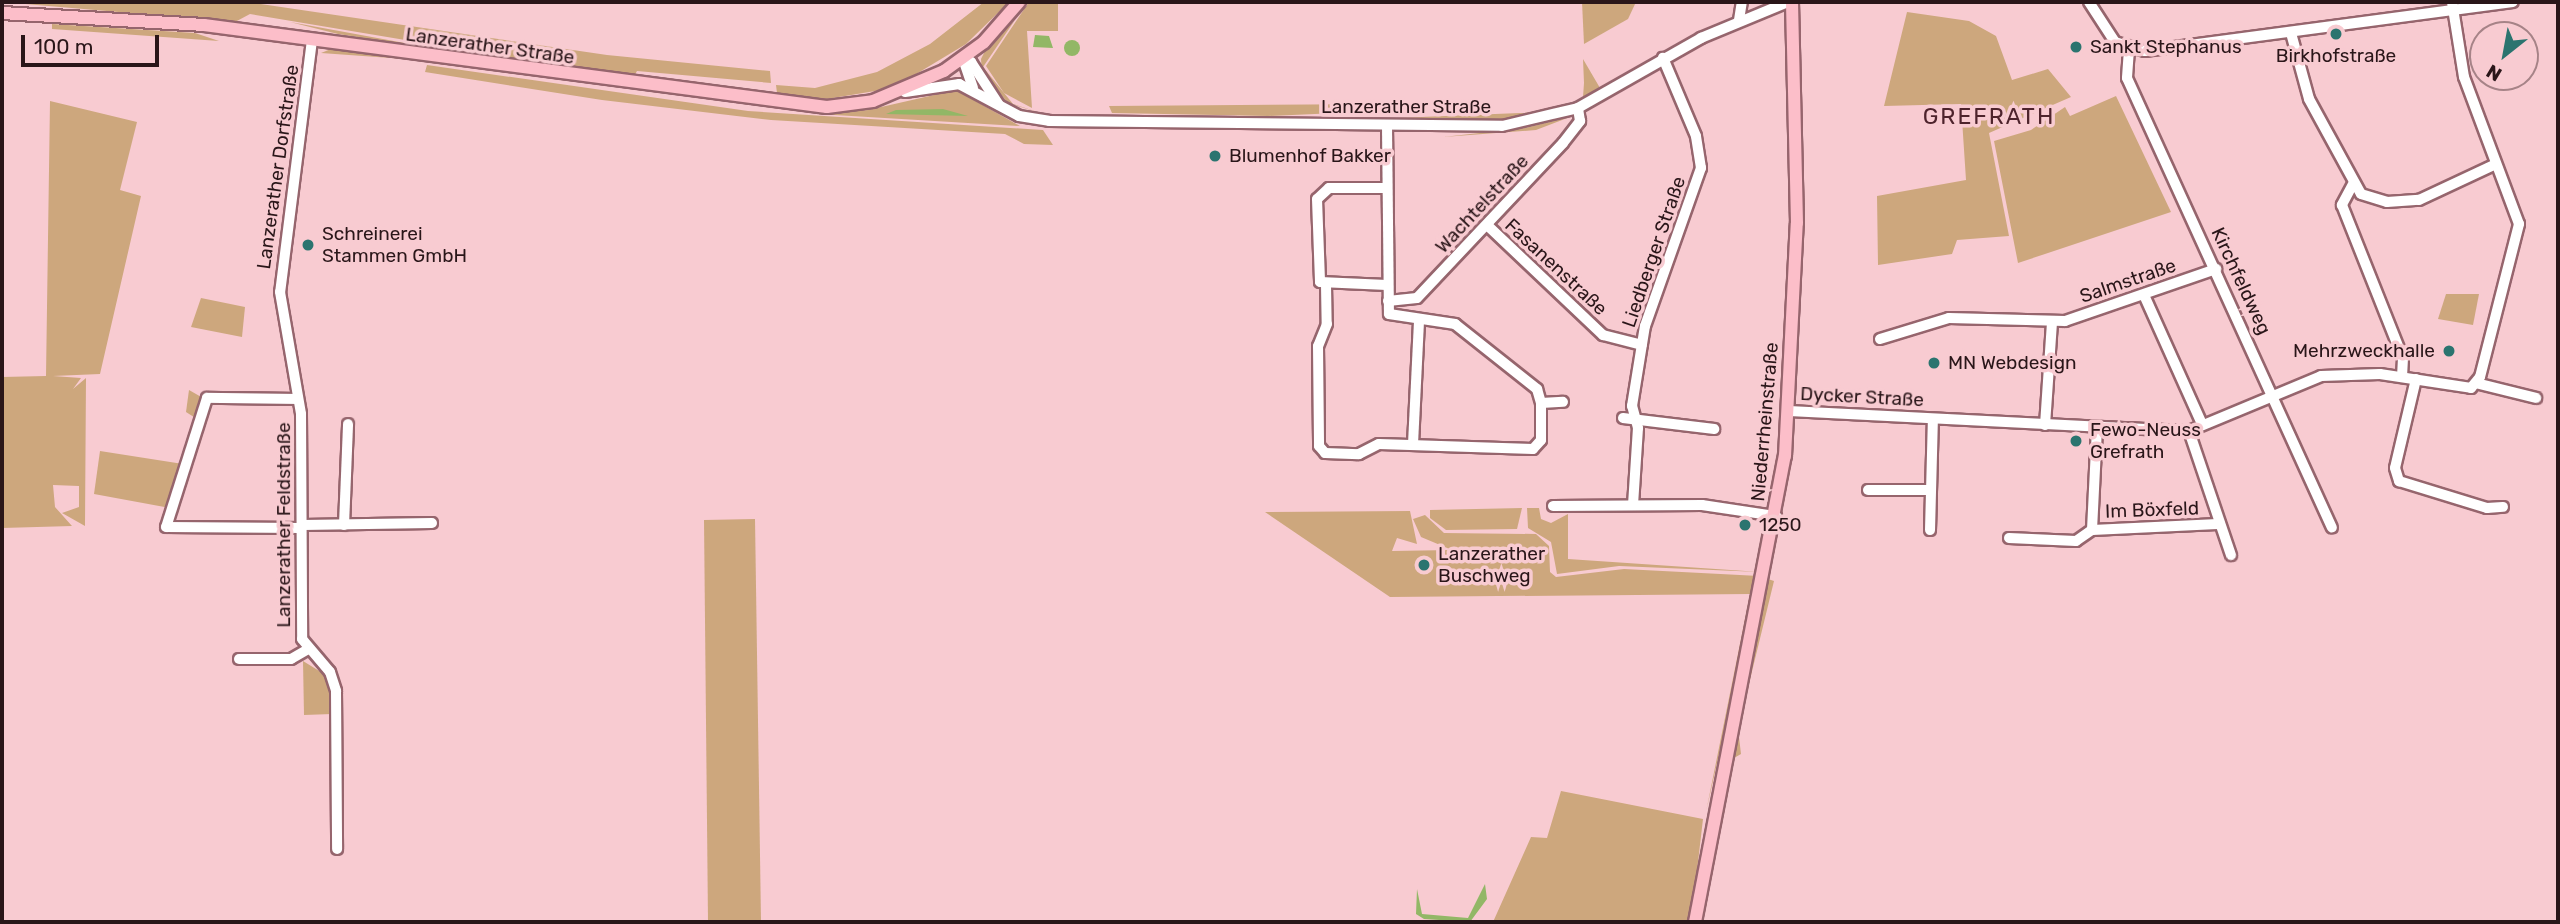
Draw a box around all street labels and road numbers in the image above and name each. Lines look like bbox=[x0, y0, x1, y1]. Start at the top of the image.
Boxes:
street label: Lanzerather Straße bbox=[404, 23, 576, 69]
street label: Lanzerather Dorfstraße bbox=[252, 63, 304, 271]
street label: Lanzerather Straße bbox=[1321, 96, 1491, 118]
street label: Wachtelstraße bbox=[1431, 150, 1533, 258]
street label: Liedberger Straße bbox=[1617, 173, 1691, 331]
street label: Fasanenstraße bbox=[1500, 214, 1612, 320]
street label: Kirchfeldweg bbox=[2206, 224, 2276, 338]
street label: Salmstraße bbox=[2077, 254, 2179, 308]
street label: Niederrheinstraße bbox=[1747, 341, 1783, 503]
street label: Dycker Straße bbox=[1799, 382, 1925, 412]
street label: Lanzerather Feldstraße bbox=[273, 422, 295, 628]
street label: Im Böxfeld bbox=[2105, 497, 2199, 523]

